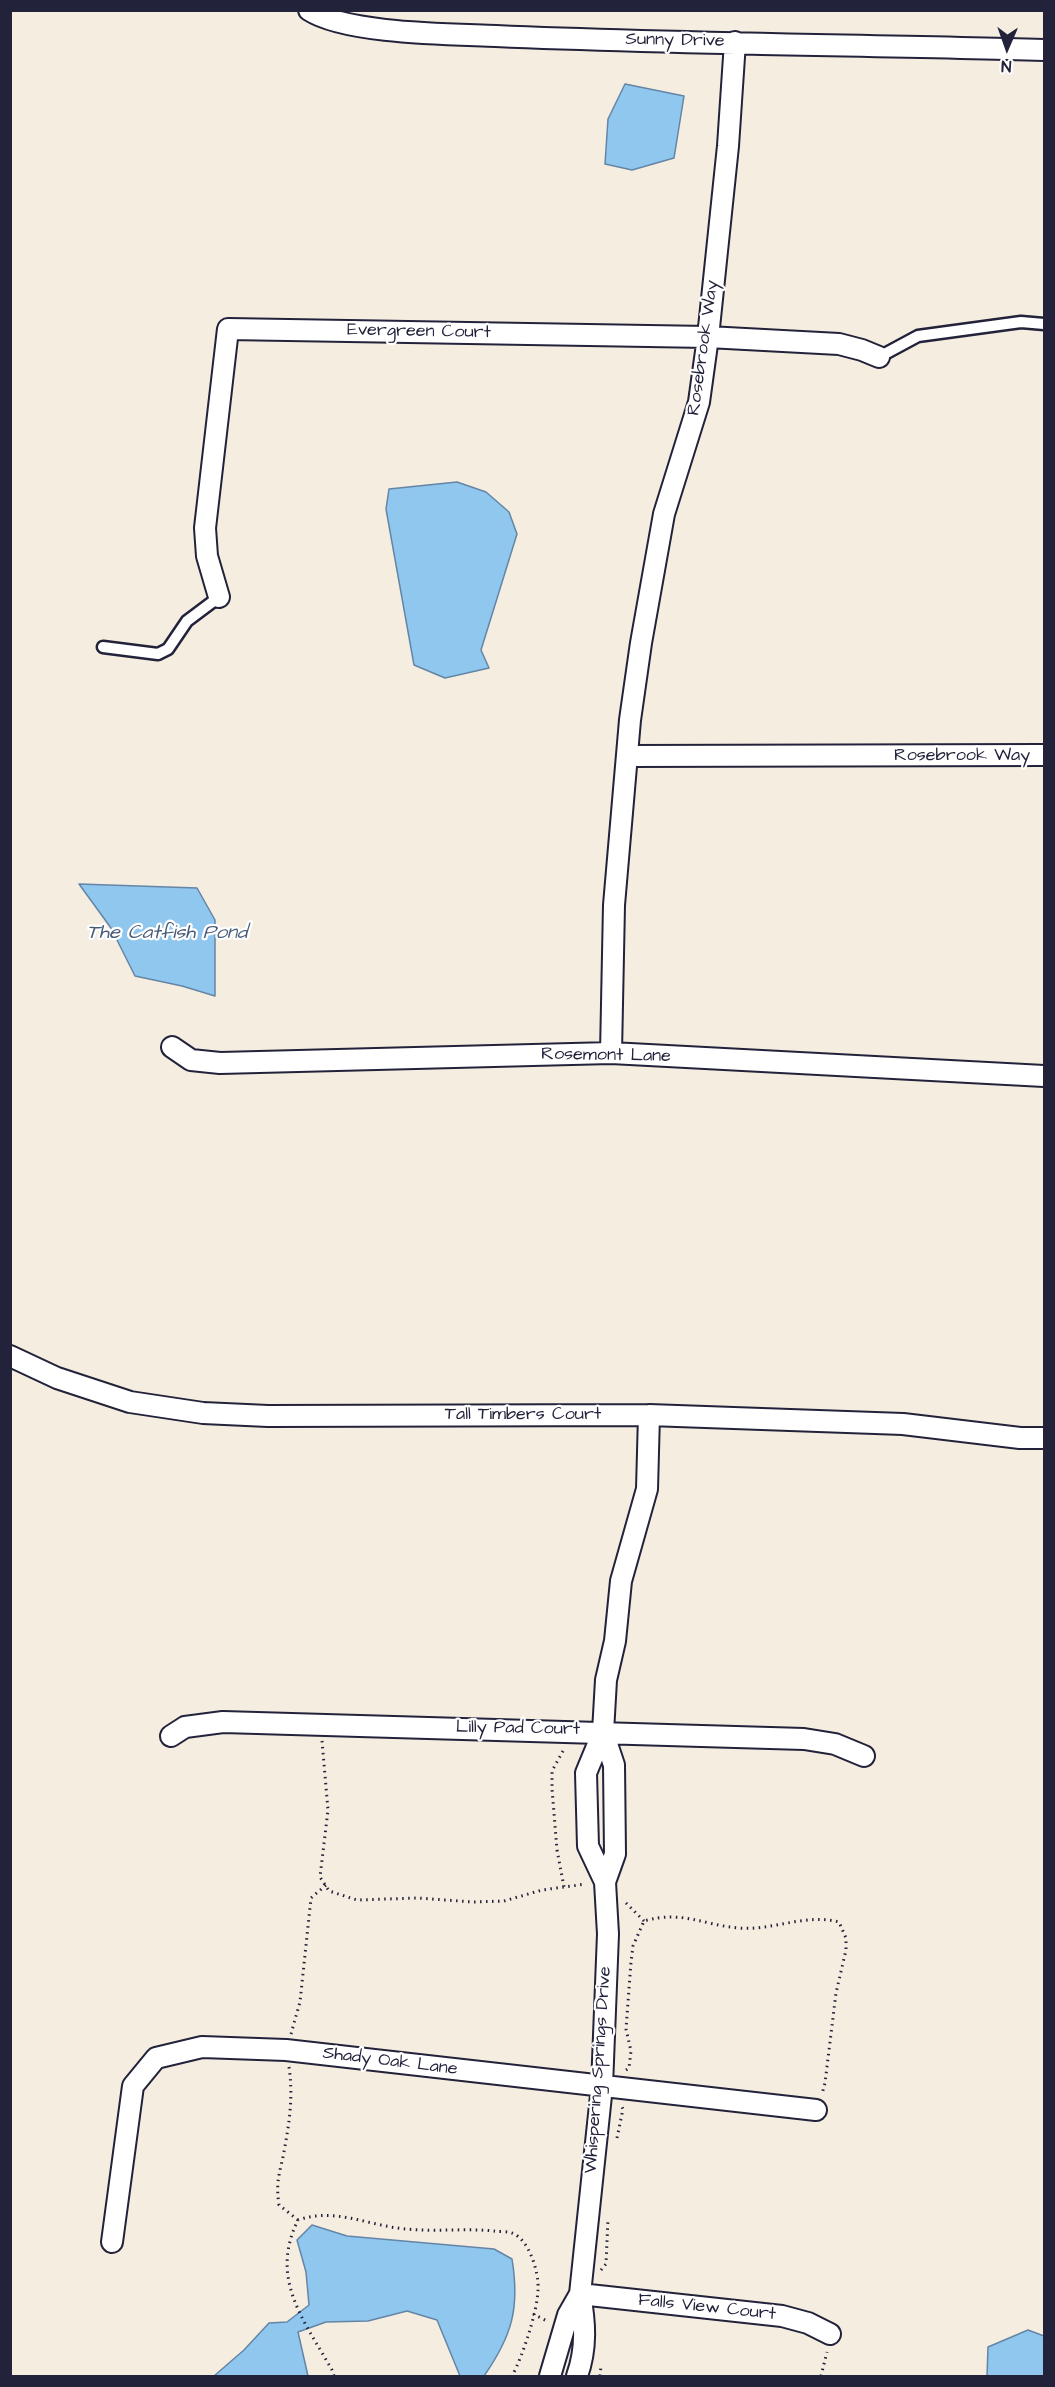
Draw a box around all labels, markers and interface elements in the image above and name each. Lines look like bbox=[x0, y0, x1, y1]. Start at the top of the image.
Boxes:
north arrow bbox=[977, 18, 1037, 78]
street label: Sunny Drive bbox=[625, 29, 725, 53]
text: N bbox=[1001, 55, 1012, 77]
street label: Rosebrook Way bbox=[684, 279, 724, 417]
street label: Evergreen Court bbox=[347, 320, 491, 344]
street label: Rosebrook Way bbox=[894, 745, 1030, 767]
water label: The Catfish Pond bbox=[87, 922, 247, 946]
street label: Rosemont Lane bbox=[541, 1044, 671, 1068]
street label: Tall Timbers Court bbox=[445, 1404, 601, 1426]
street label: Lilly Pad Court bbox=[456, 1717, 580, 1741]
street label: Whispering Springs Drive bbox=[581, 1966, 617, 2174]
street label: Shady Oak Lane bbox=[321, 2043, 459, 2081]
street label: Falls View Court bbox=[637, 2290, 777, 2326]

